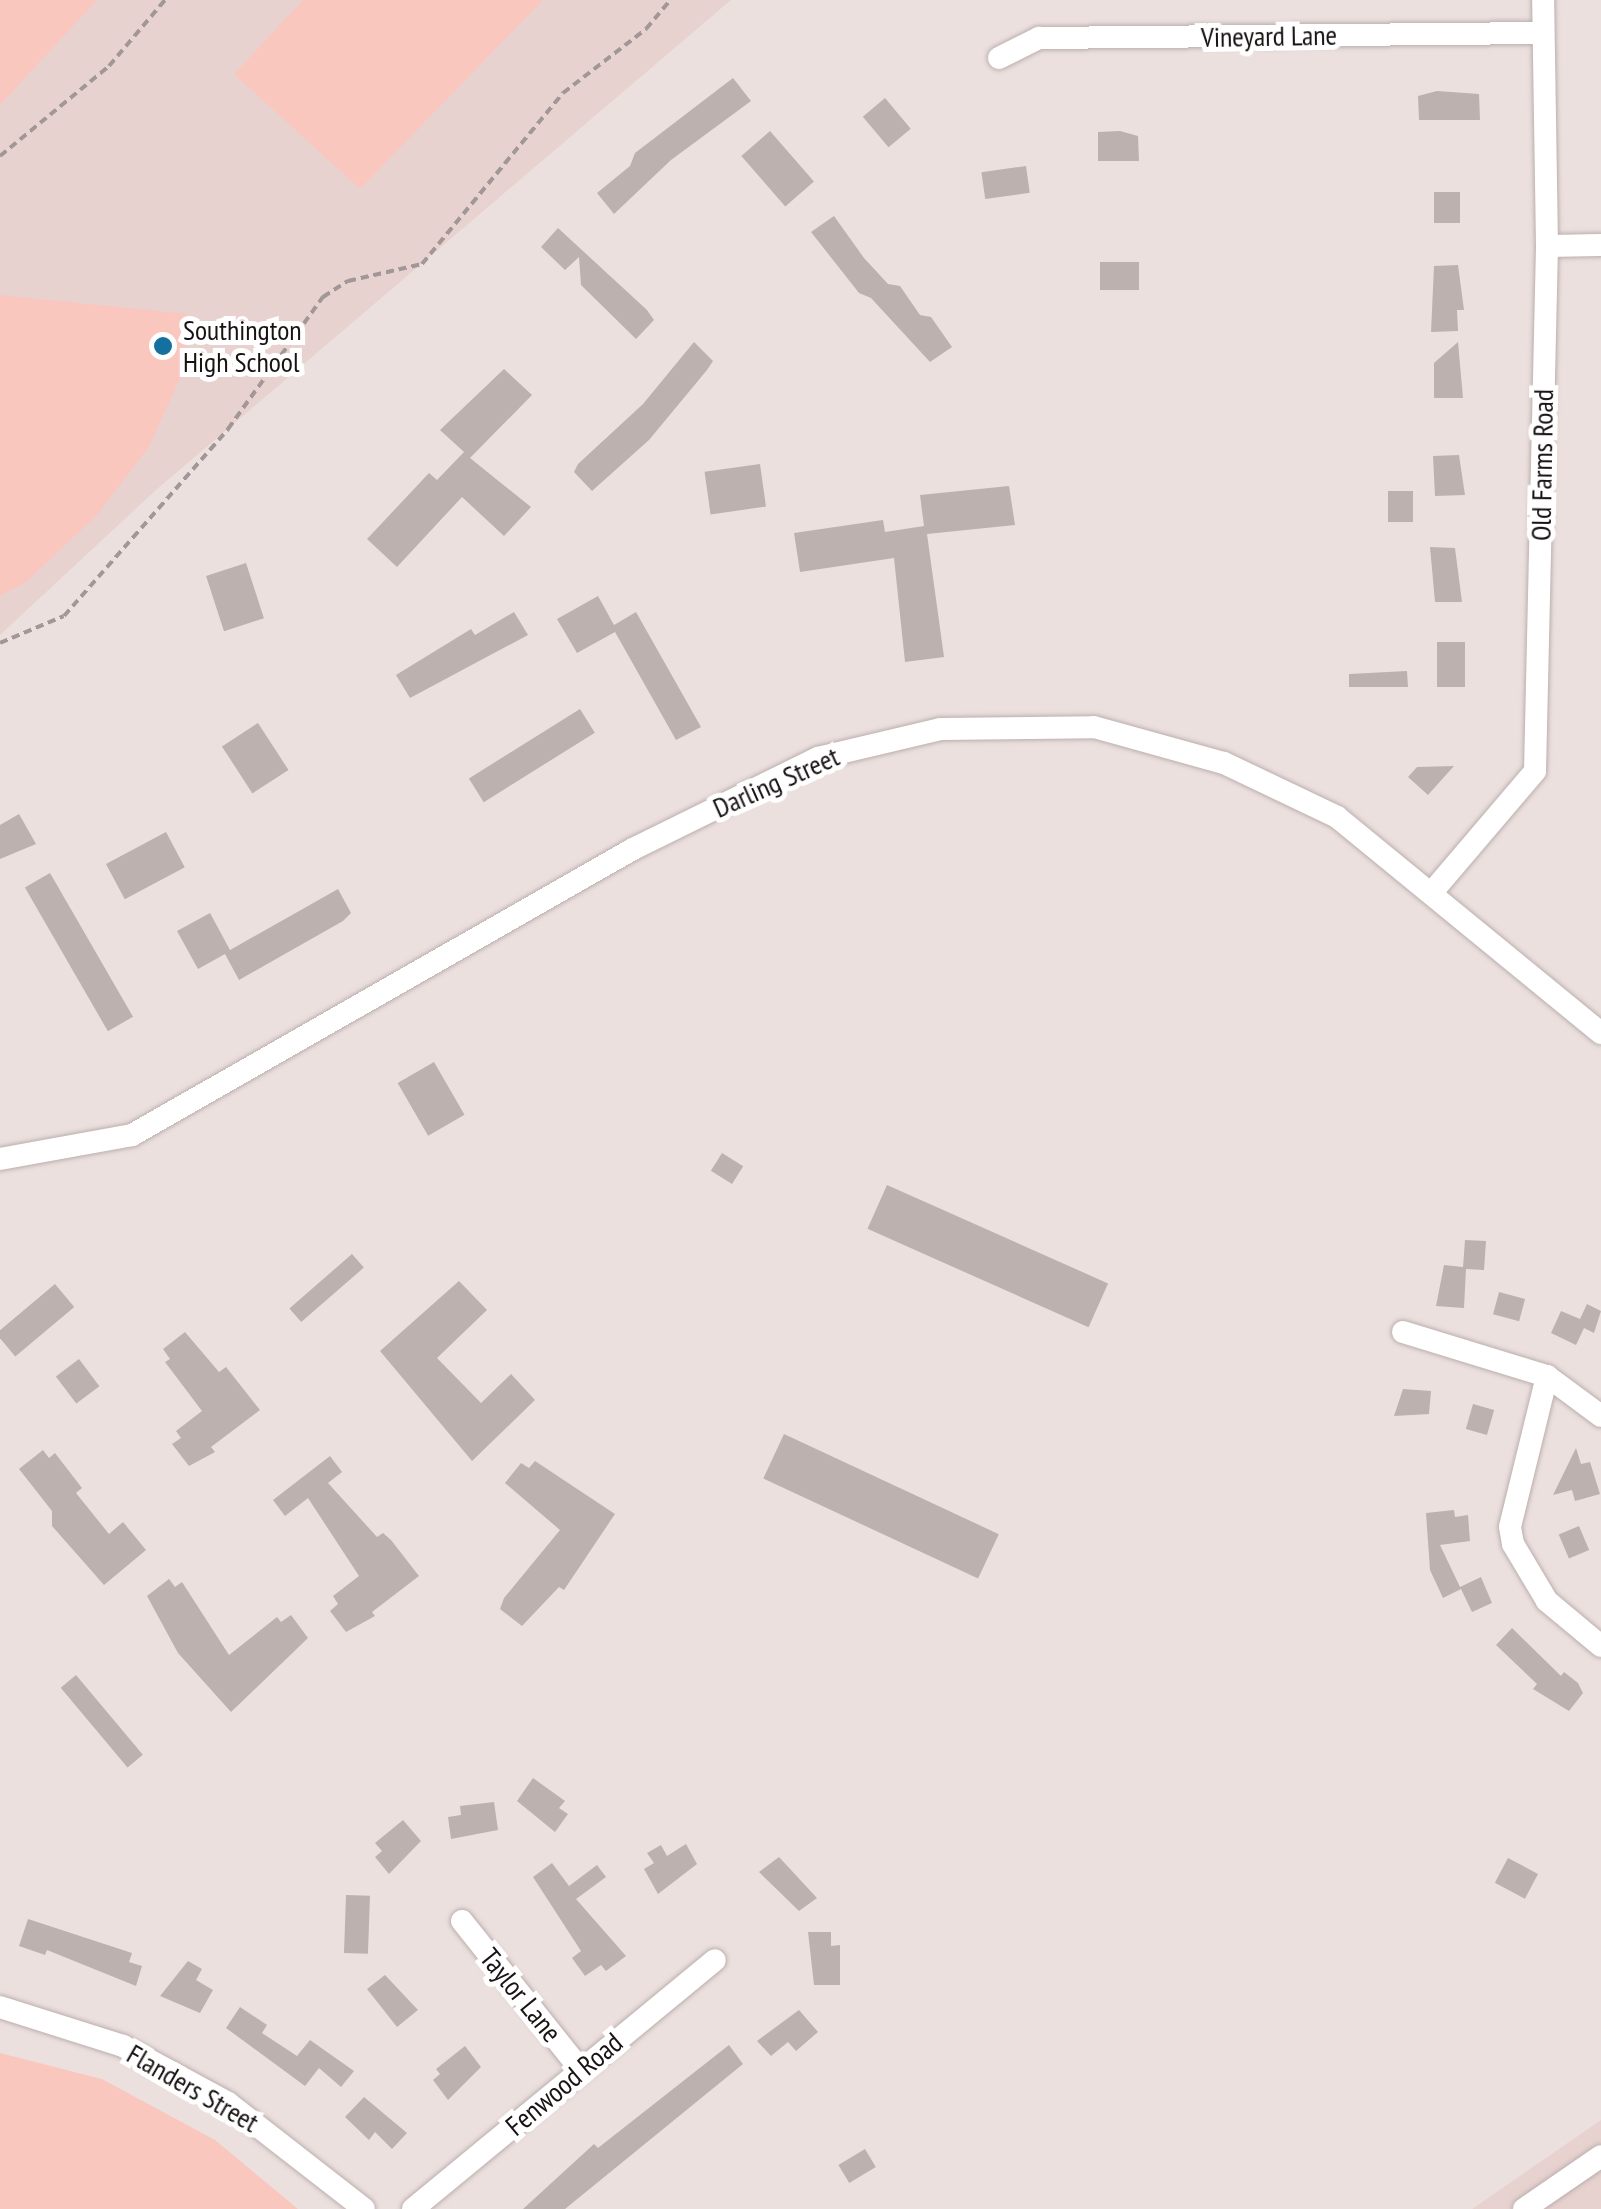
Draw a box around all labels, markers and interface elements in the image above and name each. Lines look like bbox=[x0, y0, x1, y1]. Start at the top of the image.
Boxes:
street label: Vineyard Lane bbox=[1201, 18, 1337, 54]
place label: Southington High School bbox=[183, 313, 302, 379]
marker: Southington High School bbox=[152, 335, 174, 357]
street label: Old Farms Road bbox=[1524, 389, 1560, 541]
street label: Darling Street bbox=[708, 739, 844, 825]
street label: Taylor Lane bbox=[473, 1942, 569, 2048]
street label: Fenwood Road bbox=[499, 2026, 629, 2142]
street label: Flanders Street bbox=[121, 2037, 265, 2139]

